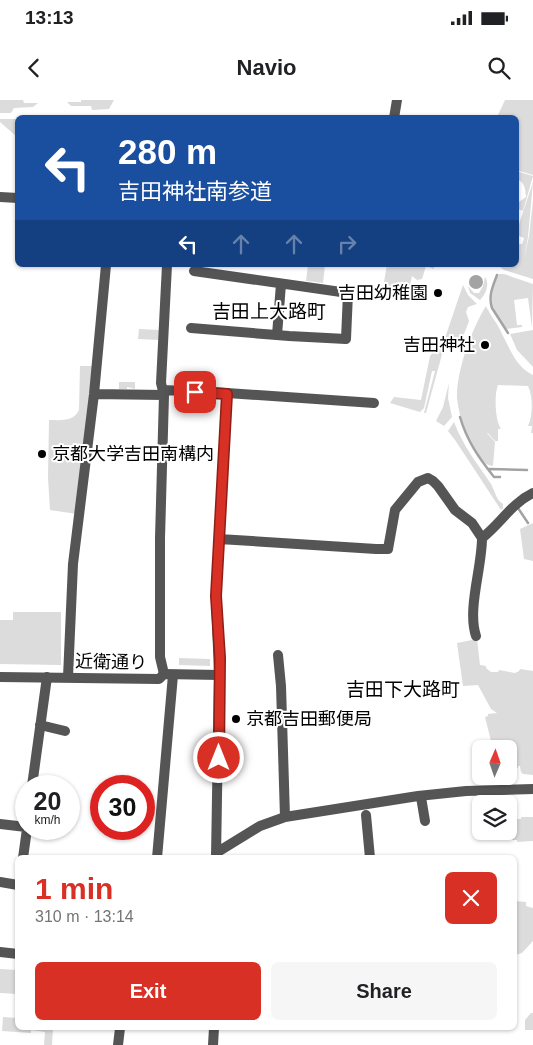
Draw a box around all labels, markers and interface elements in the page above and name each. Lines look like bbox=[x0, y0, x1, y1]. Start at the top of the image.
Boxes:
text: 13:13 bbox=[25, 7, 74, 28]
icon: back bbox=[20, 54, 48, 82]
icon: search bbox=[485, 54, 513, 82]
text: Navio bbox=[237, 55, 296, 80]
text: 280 m bbox=[118, 132, 217, 171]
icon: left bbox=[35, 135, 100, 200]
text: 吉田神社南参道 bbox=[118, 179, 272, 204]
icon: left bbox=[174, 230, 202, 258]
icon: ahead bbox=[227, 230, 255, 258]
icon: ahead bbox=[280, 230, 308, 258]
icon: right bbox=[333, 230, 361, 258]
place label: 吉田幼稚園 bbox=[338, 283, 428, 303]
marker: 吉田幼稚園 bbox=[432, 287, 444, 299]
district label: 吉田上大路町 bbox=[212, 301, 326, 322]
place label: 吉田神社 bbox=[403, 335, 475, 355]
marker: 吉田神社 bbox=[479, 339, 491, 351]
pin bbox=[174, 371, 216, 413]
icon: arrive bbox=[181, 378, 209, 406]
place label: 京都大学吉田南構内 bbox=[52, 444, 214, 464]
marker: 京都大学吉田南構内 bbox=[36, 448, 48, 460]
street label: 近衛通り bbox=[75, 651, 147, 673]
district label: 吉田下大路町 bbox=[346, 679, 460, 700]
place label: 京都吉田郵便局 bbox=[246, 709, 372, 729]
marker: 京都吉田郵便局 bbox=[230, 713, 242, 725]
position arrow bbox=[192, 731, 244, 783]
north arrow bbox=[472, 740, 518, 785]
map controls bbox=[472, 740, 517, 840]
speed limit sign: 30 bbox=[90, 775, 155, 840]
text: 20 bbox=[34, 787, 61, 815]
button: layers bbox=[472, 795, 517, 840]
text: km/h bbox=[34, 813, 61, 827]
text: 1 min bbox=[35, 872, 113, 905]
button: close bbox=[445, 872, 497, 924]
text: 310 m · 13:14 bbox=[35, 908, 134, 925]
button: Exit bbox=[35, 962, 261, 1020]
button: Share bbox=[271, 962, 497, 1020]

